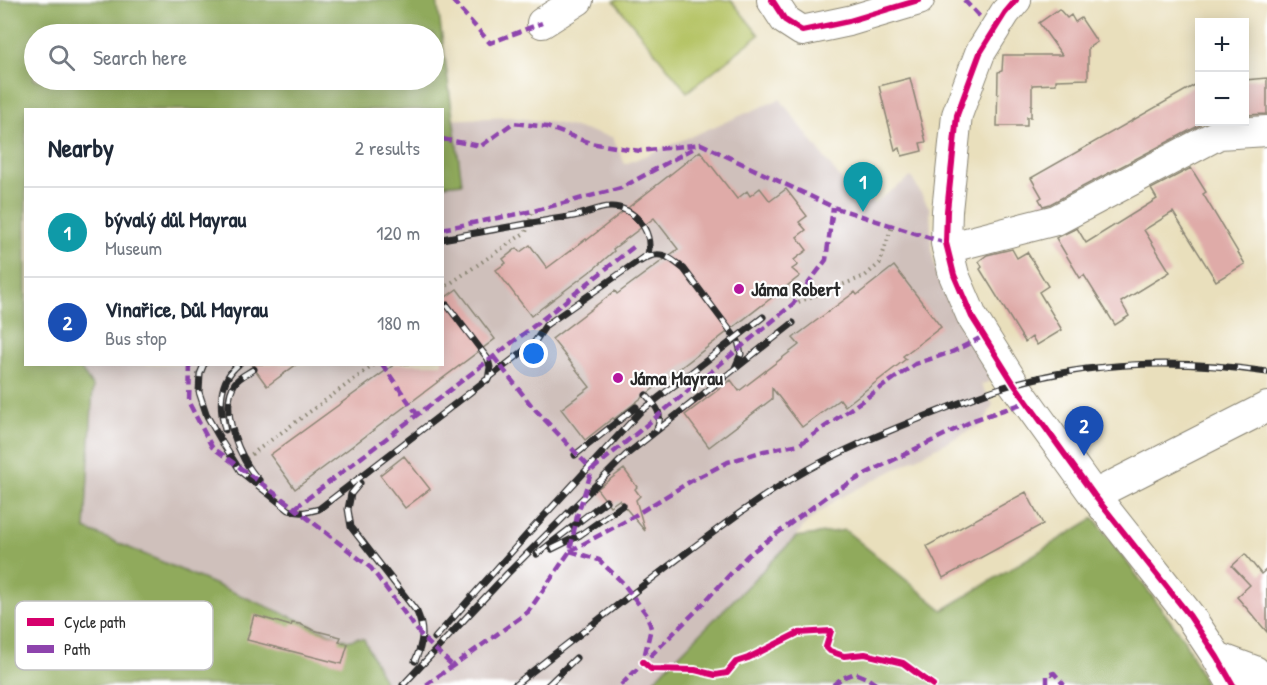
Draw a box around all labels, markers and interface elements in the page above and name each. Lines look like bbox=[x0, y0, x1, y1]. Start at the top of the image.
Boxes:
map controls bbox=[1195, 18, 1249, 126]
button: + bbox=[1195, 18, 1249, 72]
search box bbox=[24, 24, 444, 90]
icon: search bbox=[45, 41, 78, 74]
text: Search here bbox=[93, 42, 187, 72]
button: − bbox=[1195, 72, 1249, 126]
text: Nearby bbox=[48, 130, 114, 165]
text: 2 results bbox=[355, 134, 420, 161]
pin: 1 bbox=[844, 162, 882, 212]
text: bývalý důl Mayrau bbox=[105, 204, 246, 234]
text: 1 bbox=[64, 219, 71, 246]
text: 120 m bbox=[376, 219, 420, 246]
text: Museum bbox=[105, 234, 162, 261]
place label: Jáma Robert bbox=[751, 275, 841, 302]
marker: Jáma Robert bbox=[732, 282, 746, 296]
text: Vinařice, Důl Mayrau bbox=[105, 294, 268, 324]
text: 2 bbox=[63, 309, 72, 336]
text: 180 m bbox=[377, 309, 420, 336]
text: Bus stop bbox=[105, 324, 167, 351]
your location bbox=[519, 339, 548, 368]
place label: Jáma Mayrau bbox=[630, 364, 724, 392]
marker: Jáma Mayrau bbox=[611, 371, 625, 385]
pin: 2 bbox=[1064, 406, 1104, 456]
legend bbox=[15, 601, 213, 670]
text: Cycle path bbox=[64, 611, 126, 633]
text: Path bbox=[64, 638, 90, 660]

